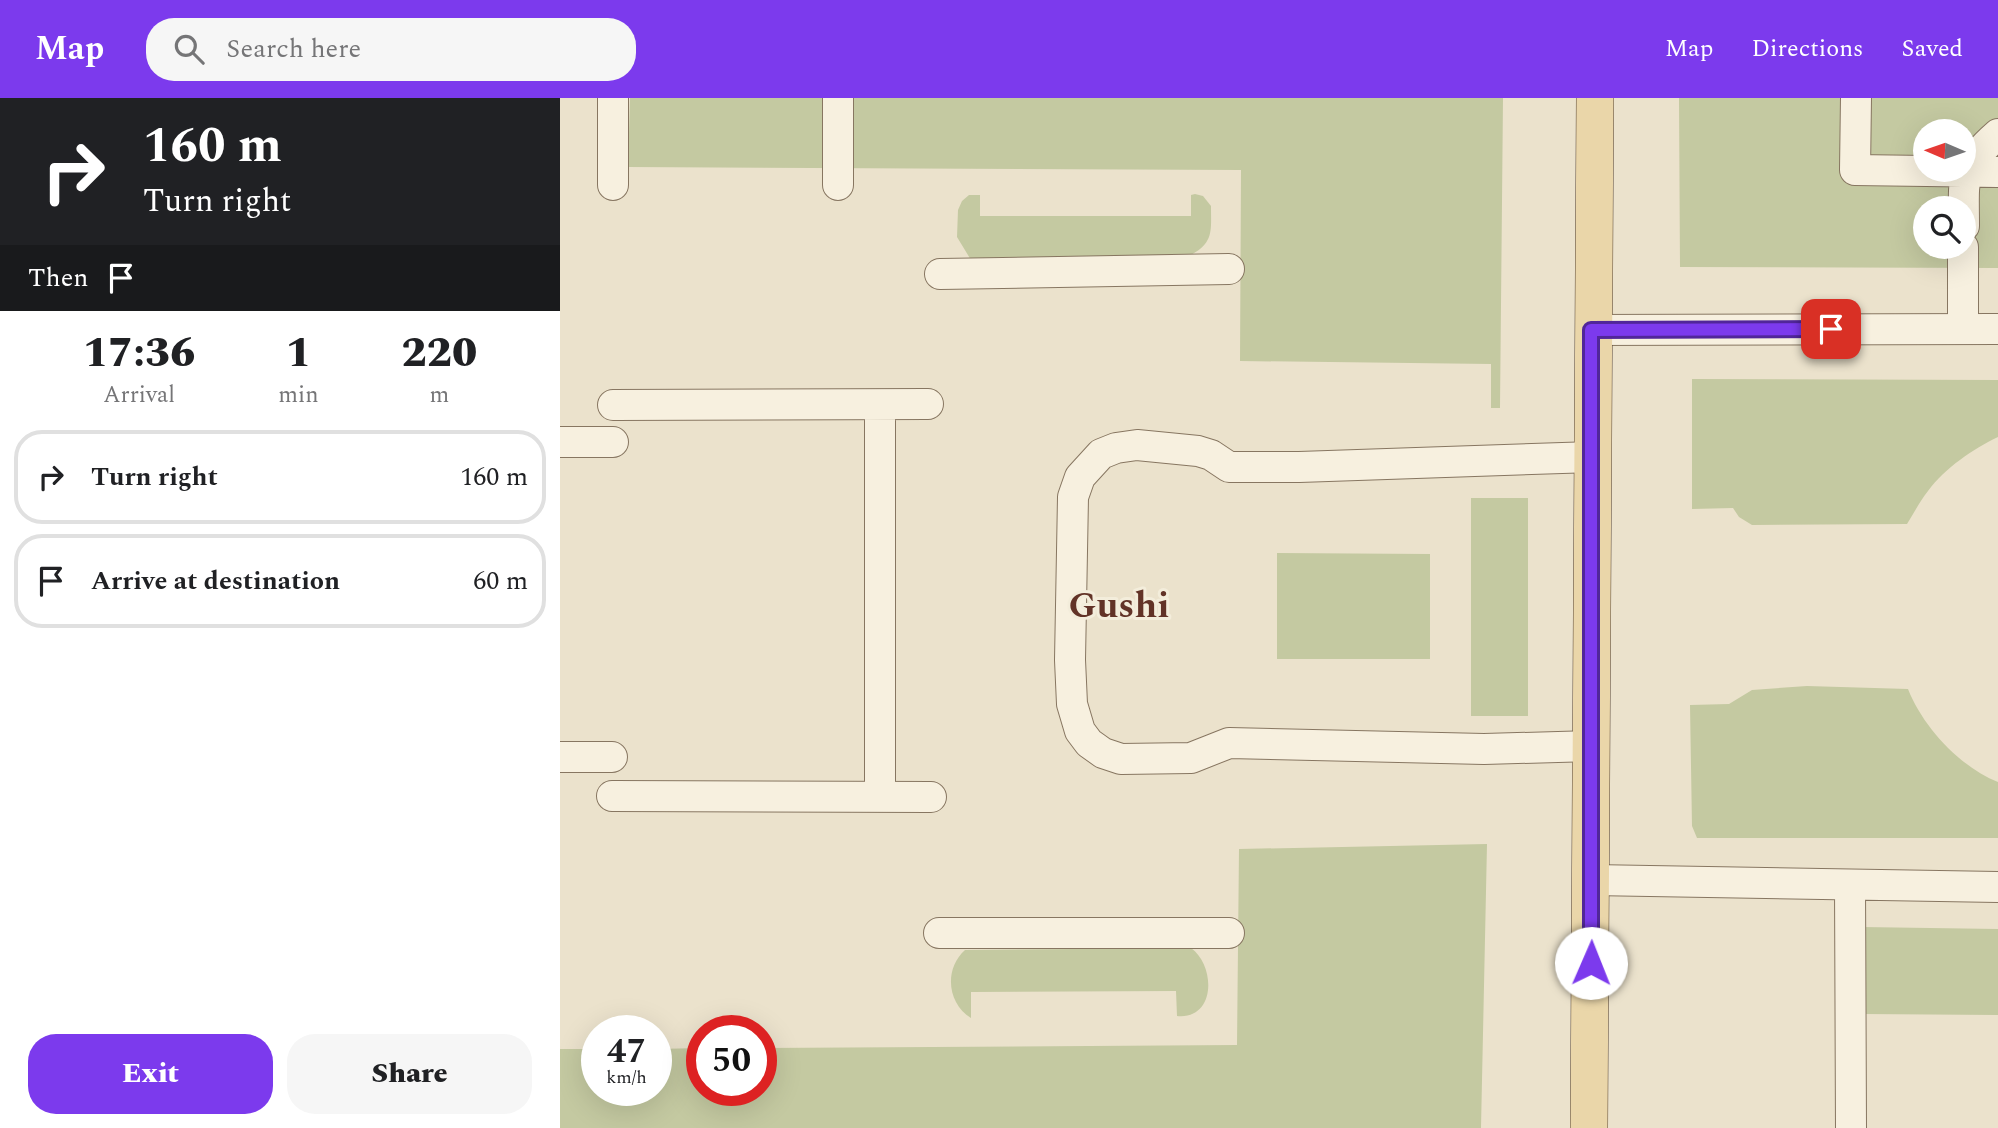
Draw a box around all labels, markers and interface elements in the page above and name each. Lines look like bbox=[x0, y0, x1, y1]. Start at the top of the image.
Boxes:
search box bbox=[146, 18, 636, 81]
text: Map bbox=[35, 24, 104, 74]
text: Search here bbox=[226, 29, 361, 69]
icon: search bbox=[170, 30, 208, 68]
text: Map bbox=[1665, 31, 1713, 67]
text: Directions bbox=[1751, 31, 1863, 67]
text: Saved bbox=[1901, 31, 1963, 67]
text: 160 m bbox=[143, 109, 282, 184]
north arrow bbox=[1913, 119, 1976, 182]
map controls bbox=[1913, 119, 1976, 259]
icon: right bbox=[28, 126, 119, 217]
text: Turn right bbox=[143, 177, 291, 226]
button: search bbox=[1913, 196, 1976, 259]
text: Then bbox=[28, 258, 88, 298]
icon: arrive bbox=[102, 259, 140, 297]
pin bbox=[1801, 299, 1861, 359]
icon: arrive bbox=[1812, 310, 1850, 348]
text: 17:36 bbox=[83, 322, 195, 385]
text: 1 bbox=[286, 322, 311, 385]
text: 220 bbox=[401, 322, 477, 385]
text: Arrival bbox=[103, 378, 175, 413]
text: min bbox=[278, 378, 319, 413]
text: m bbox=[429, 378, 449, 413]
text: Turn right bbox=[91, 457, 218, 497]
text: 160 m bbox=[460, 457, 528, 497]
icon: right bbox=[32, 458, 70, 496]
text: Arrive at destination bbox=[91, 561, 340, 601]
text: 60 m bbox=[473, 561, 528, 601]
icon: arrive bbox=[32, 562, 70, 600]
district label: Gushi bbox=[1068, 578, 1170, 634]
position arrow bbox=[1554, 926, 1628, 1000]
speed limit sign: 50 bbox=[686, 1015, 777, 1106]
text: 47 bbox=[607, 1025, 646, 1078]
button: Exit bbox=[28, 1034, 273, 1114]
button: Share bbox=[287, 1034, 532, 1114]
text: km/h bbox=[606, 1064, 647, 1091]

